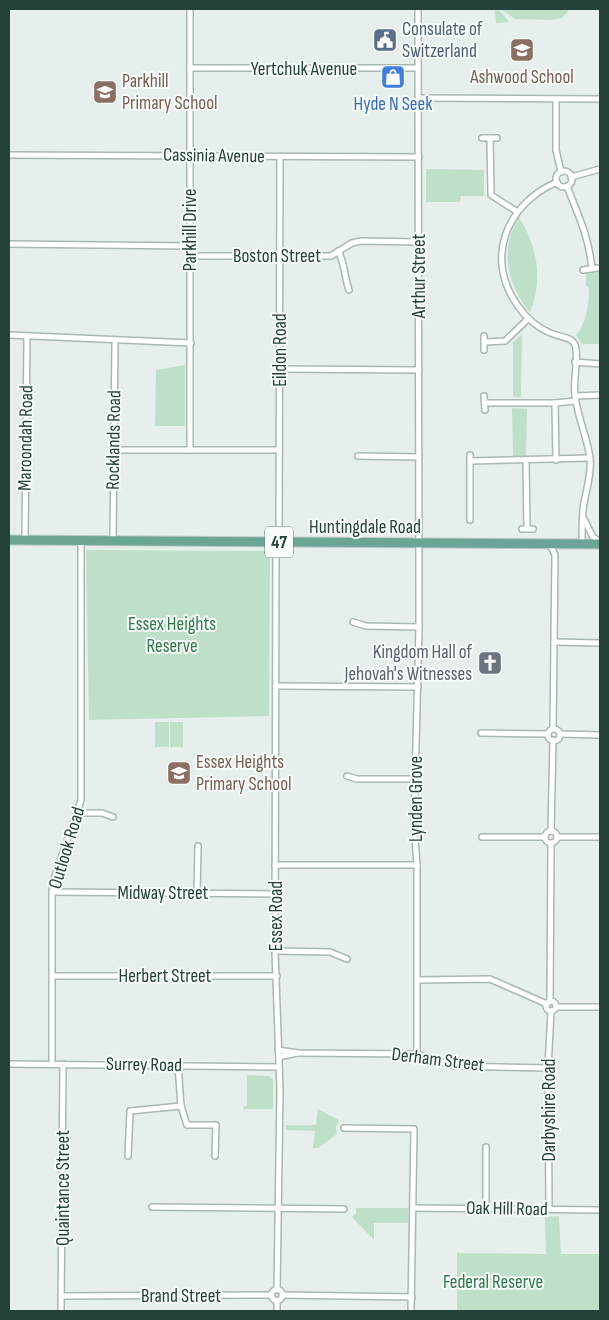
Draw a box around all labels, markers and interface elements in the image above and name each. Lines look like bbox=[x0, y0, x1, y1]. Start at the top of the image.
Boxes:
place label: Consulate of Switzerland bbox=[402, 18, 483, 63]
public building icon: Consulate of Switzerland bbox=[372, 27, 398, 53]
school or university icon: Ashwood School bbox=[509, 37, 535, 63]
street label: Yertchuk Avenue bbox=[251, 58, 357, 81]
shop icon: Hyde N Seek bbox=[380, 64, 406, 90]
place label: Ashwood School bbox=[469, 66, 574, 89]
place label: Parkhill Primary School bbox=[122, 70, 218, 115]
school or university icon: Parkhill Primary School bbox=[92, 79, 118, 105]
place label: Hyde N Seek bbox=[354, 93, 433, 116]
street label: Cassinia Avenue bbox=[163, 144, 265, 168]
street label: Parkhill Drive bbox=[179, 189, 202, 271]
street label: Arthur Street bbox=[408, 233, 431, 319]
street label: Boston Street bbox=[233, 245, 321, 268]
street label: Eildon Road bbox=[269, 313, 292, 387]
street label: Maroondah Road bbox=[14, 385, 38, 491]
street label: Rocklands Road bbox=[102, 390, 126, 490]
street label: Huntingdale Road bbox=[309, 516, 421, 539]
road number: 47 bbox=[265, 526, 293, 558]
park label: Essex Heights Reserve bbox=[128, 613, 216, 658]
place label: Kingdom Hall of Jehovah's Witnesses bbox=[344, 641, 473, 686]
church icon: Kingdom Hall of Jehovah's Witnesses bbox=[477, 650, 503, 676]
place label: Essex Heights Primary School bbox=[196, 751, 292, 796]
street label: Lynden Grove bbox=[405, 756, 428, 842]
school or university icon: Essex Heights Primary School bbox=[166, 760, 192, 786]
street label: Outlook Road bbox=[44, 804, 90, 892]
street label: Essex Road bbox=[265, 881, 288, 951]
street label: Midway Street bbox=[118, 882, 209, 905]
street label: Herbert Street bbox=[119, 965, 212, 988]
street label: Derham Street bbox=[390, 1043, 486, 1077]
street label: Surrey Road bbox=[106, 1053, 182, 1077]
street label: Darbyshire Road bbox=[538, 1059, 561, 1162]
street label: Quaintance Street bbox=[52, 1130, 75, 1246]
street label: Oak Hill Road bbox=[466, 1197, 548, 1221]
park label: Federal Reserve bbox=[443, 1271, 543, 1294]
street label: Brand Street bbox=[141, 1285, 221, 1308]

